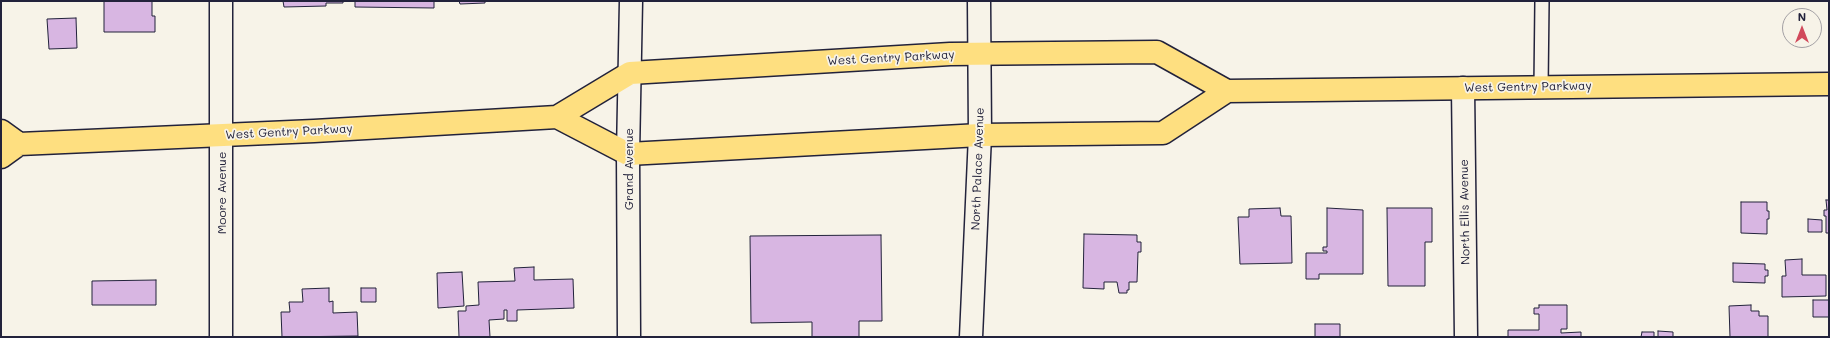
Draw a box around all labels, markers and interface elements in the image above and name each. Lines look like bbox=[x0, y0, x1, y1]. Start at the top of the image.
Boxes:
north arrow bbox=[1782, 8, 1822, 48]
text: N bbox=[1798, 9, 1806, 24]
street label: West Gentry Parkway bbox=[827, 47, 955, 69]
street label: West Gentry Parkway bbox=[1464, 79, 1592, 95]
street label: North Palace Avenue bbox=[969, 107, 987, 231]
street label: West Gentry Parkway bbox=[225, 121, 353, 143]
street label: Grand Avenue bbox=[622, 128, 636, 210]
street label: Moore Avenue bbox=[215, 152, 229, 234]
street label: North Ellis Avenue bbox=[1457, 159, 1473, 265]

